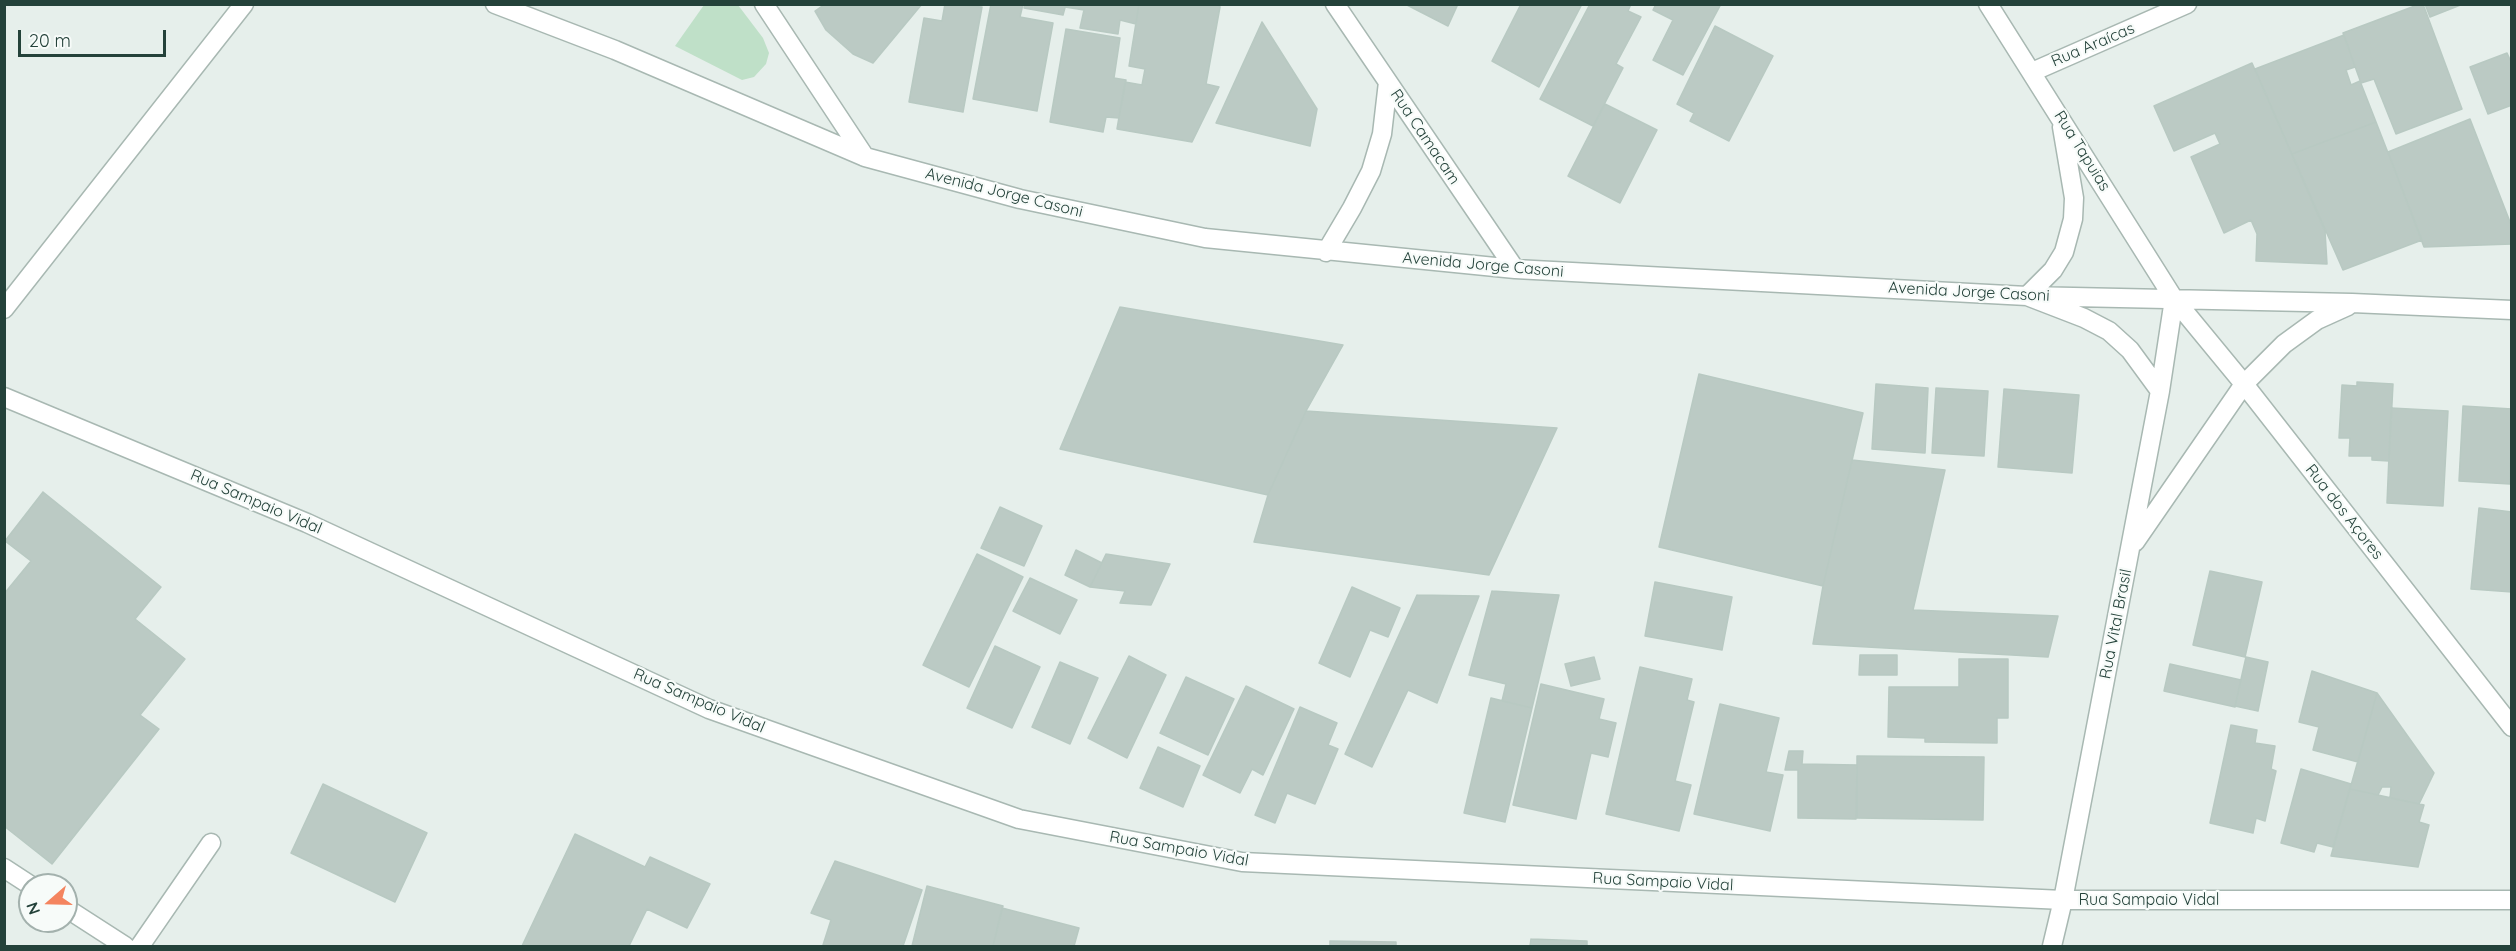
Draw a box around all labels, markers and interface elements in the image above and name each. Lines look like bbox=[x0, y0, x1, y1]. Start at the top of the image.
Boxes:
scale bar bbox=[21, 18, 170, 56]
street label: Rua Araícas bbox=[2048, 19, 2138, 71]
text: 20 m bbox=[29, 29, 71, 52]
street label: Rua Camacam bbox=[1386, 86, 1464, 188]
street label: Rua Tapuias bbox=[2050, 107, 2114, 195]
street label: Avenida Jorge Casoni bbox=[923, 164, 1085, 222]
street label: Avenida Jorge Casoni bbox=[1402, 248, 1564, 282]
street label: Avenida Jorge Casoni bbox=[1888, 278, 2050, 306]
street label: Rua dos Açores bbox=[2301, 461, 2387, 563]
street label: Rua Sampaio Vidal bbox=[187, 466, 325, 538]
street label: Rua Vital Brasil bbox=[2096, 567, 2136, 681]
street label: Rua Sampaio Vidal bbox=[630, 665, 768, 737]
street label: Rua Sampaio Vidal bbox=[1108, 827, 1250, 871]
street label: Rua Sampaio Vidal bbox=[1592, 869, 1734, 895]
north arrow bbox=[18, 873, 78, 933]
street label: Rua Sampaio Vidal bbox=[2079, 890, 2219, 910]
text: N bbox=[22, 900, 44, 917]

